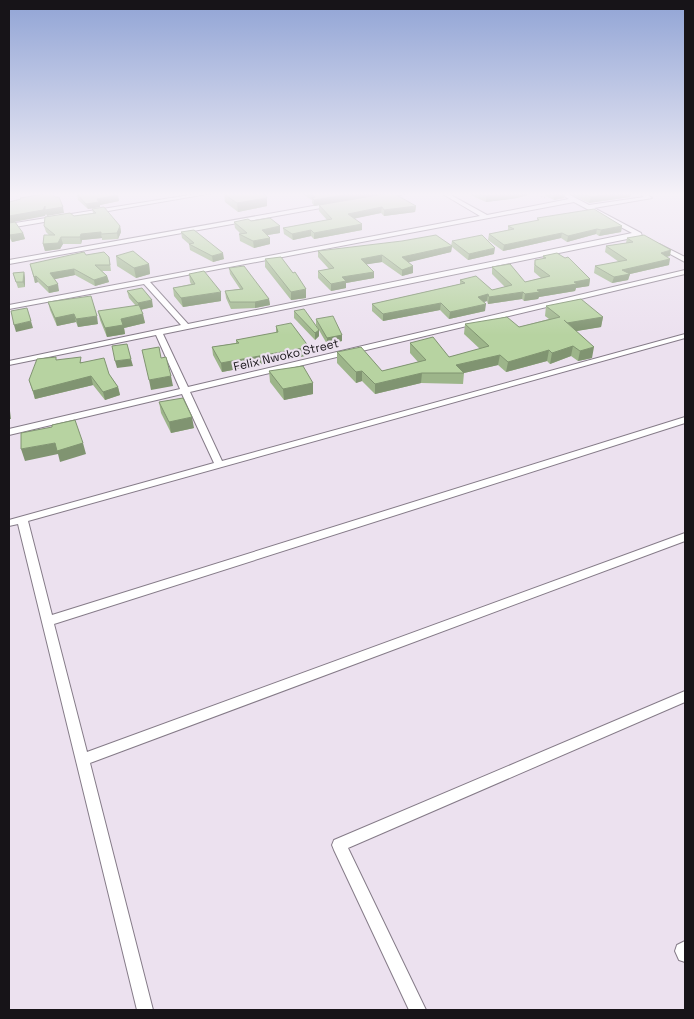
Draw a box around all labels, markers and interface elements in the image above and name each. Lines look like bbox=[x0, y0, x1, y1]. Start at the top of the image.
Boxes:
street label: Felix Nwoko Street bbox=[232, 335, 340, 375]

